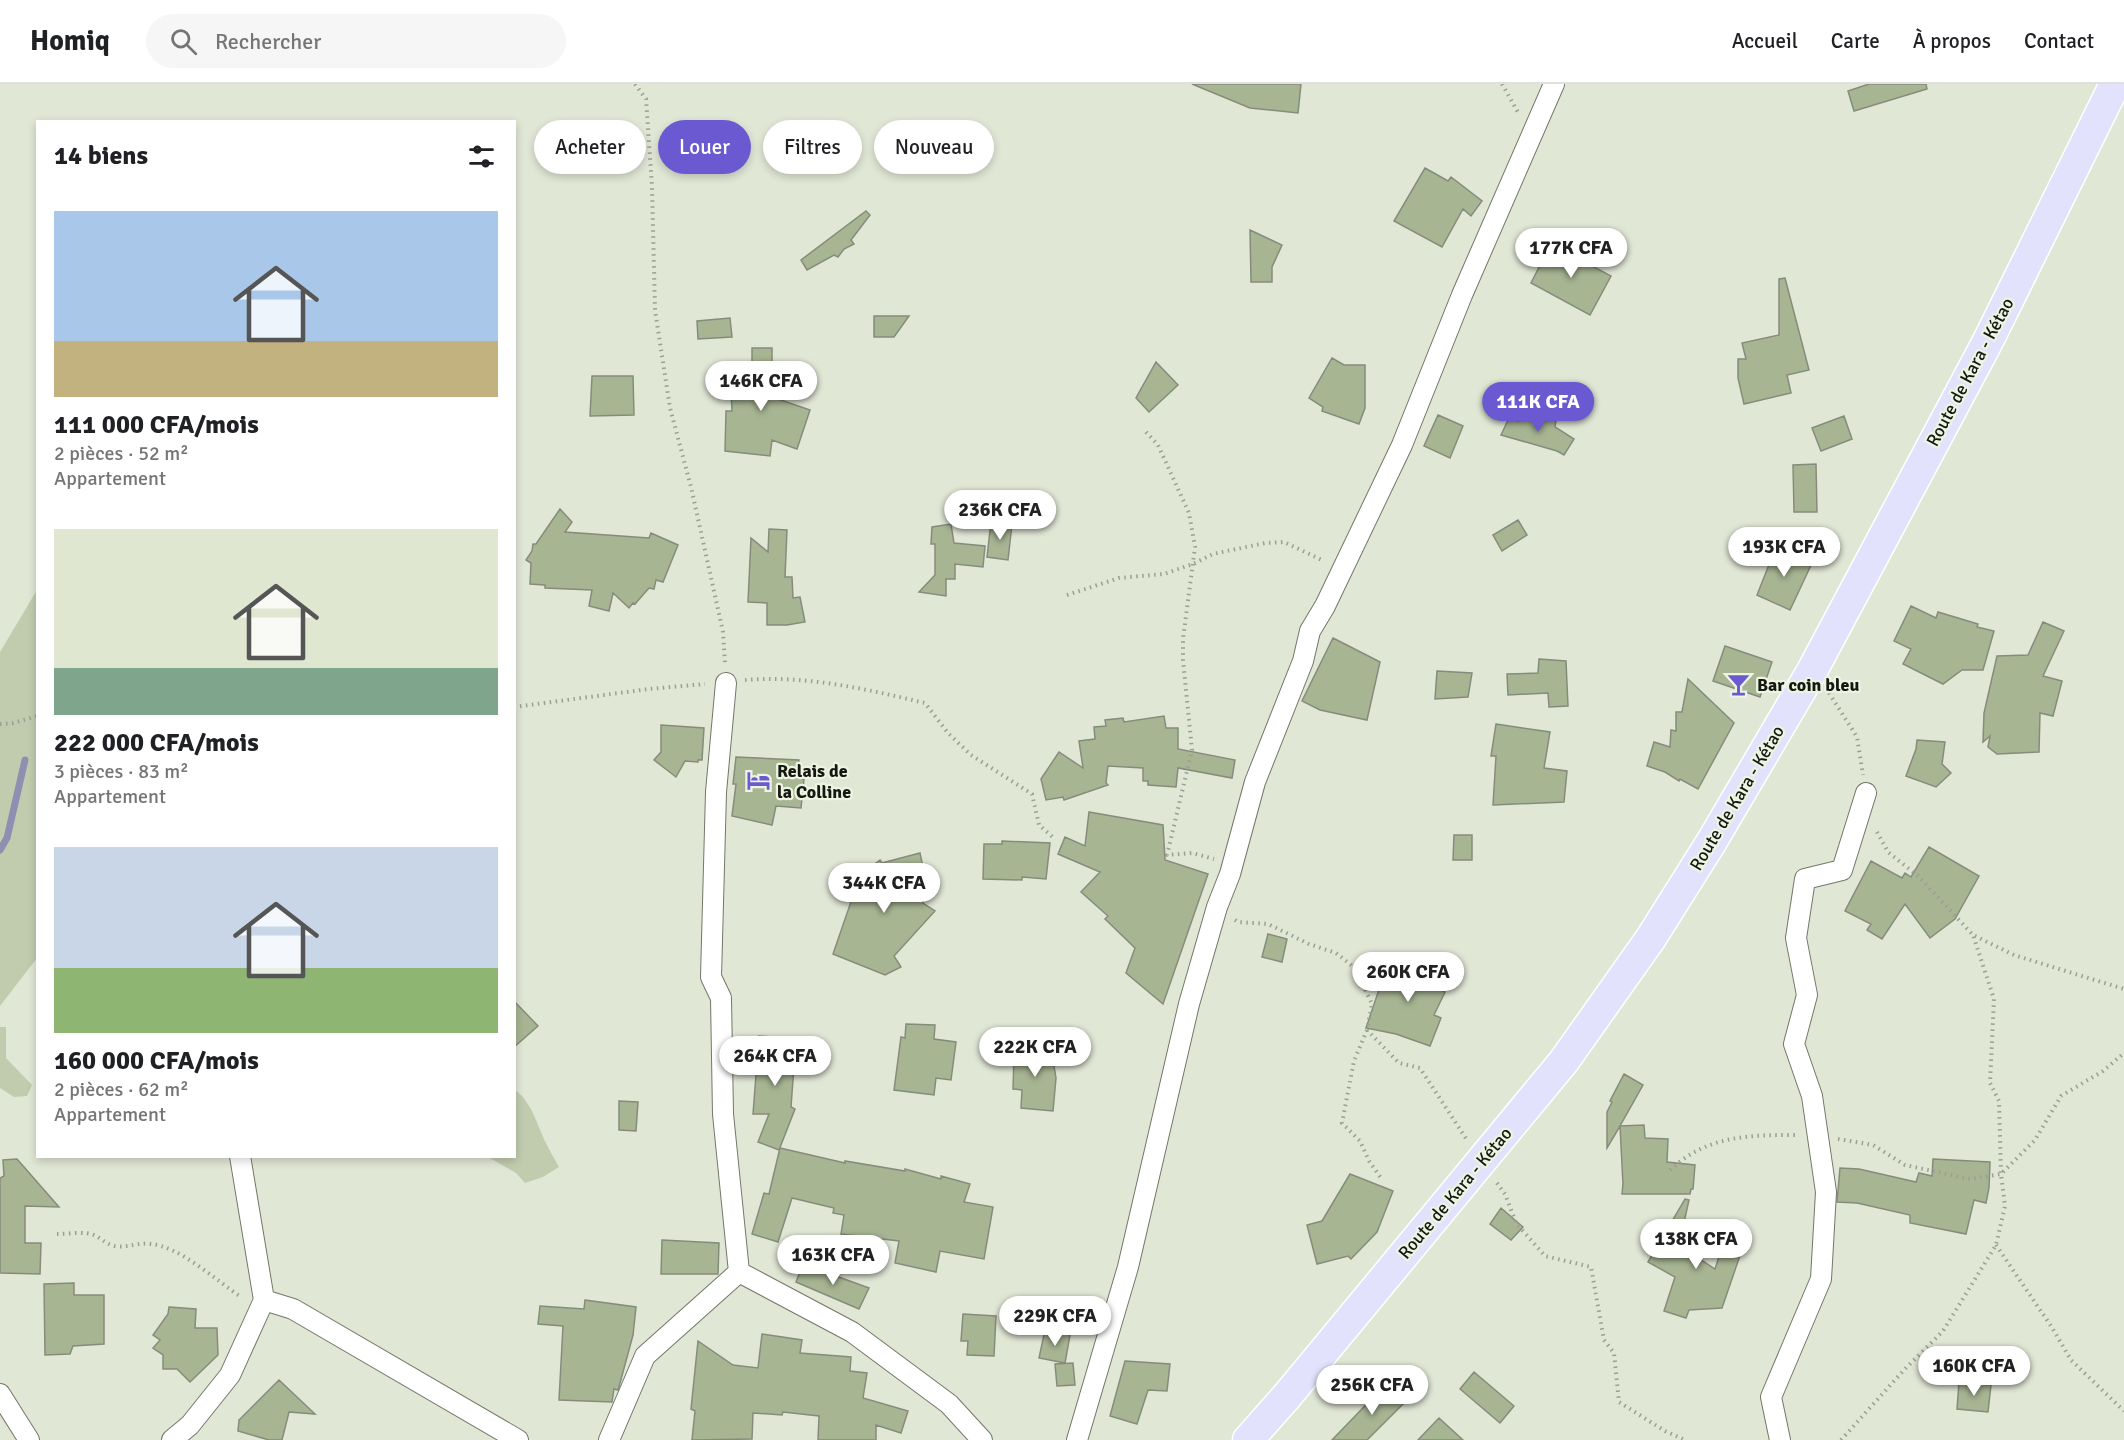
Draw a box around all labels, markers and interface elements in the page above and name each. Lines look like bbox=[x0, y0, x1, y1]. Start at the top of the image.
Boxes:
search box bbox=[146, 14, 566, 68]
text: Homiq bbox=[30, 24, 110, 58]
icon: search bbox=[167, 25, 200, 58]
text: Rechercher bbox=[215, 28, 321, 55]
text: Accueil bbox=[1732, 28, 1798, 54]
text: Carte bbox=[1831, 28, 1880, 54]
text: À propos bbox=[1913, 28, 1991, 54]
text: Contact bbox=[2024, 28, 2094, 54]
chip: Acheter bbox=[534, 120, 646, 174]
chip: Louer bbox=[658, 120, 751, 174]
chip: Filtres bbox=[763, 120, 862, 174]
chip: Nouveau bbox=[874, 120, 994, 174]
text: 14 biens bbox=[54, 140, 148, 172]
icon: filters bbox=[465, 140, 498, 173]
pin: 177K CFA bbox=[1509, 228, 1633, 279]
text: 177K CFA bbox=[1529, 235, 1613, 260]
icon: home bbox=[222, 250, 330, 358]
street label: Route de Kara - Kétao bbox=[1921, 294, 2019, 450]
pin: 146K CFA bbox=[699, 361, 823, 412]
text: 146K CFA bbox=[719, 368, 803, 393]
pin: 111K CFA bbox=[1476, 382, 1600, 433]
text: 111K CFA bbox=[1496, 389, 1580, 414]
text: 111 000 CFA/mois bbox=[54, 409, 259, 441]
text: 2 pièces · 52 m² bbox=[54, 441, 189, 466]
text: Appartement bbox=[54, 466, 166, 491]
pin: 236K CFA bbox=[938, 490, 1062, 541]
text: 236K CFA bbox=[958, 497, 1042, 522]
pin: 193K CFA bbox=[1722, 527, 1846, 578]
text: 193K CFA bbox=[1742, 534, 1826, 559]
icon: home bbox=[222, 568, 330, 676]
bar icon: Bar coin bleu bbox=[1726, 672, 1752, 698]
place label: Bar coin bleu bbox=[1757, 674, 1859, 696]
street label: Route de Kara - Kétao bbox=[1685, 722, 1789, 874]
text: 222 000 CFA/mois bbox=[54, 727, 259, 759]
text: 3 pièces · 83 m² bbox=[54, 759, 189, 784]
place label: Relais de la Colline bbox=[777, 760, 851, 803]
hotel icon: Relais de la Colline bbox=[746, 768, 772, 794]
text: Appartement bbox=[54, 784, 166, 809]
pin: 344K CFA bbox=[822, 863, 946, 914]
text: 344K CFA bbox=[842, 870, 926, 895]
icon: home bbox=[222, 886, 330, 994]
pin: 260K CFA bbox=[1346, 952, 1470, 1003]
text: 260K CFA bbox=[1366, 959, 1450, 984]
pin: 222K CFA bbox=[973, 1027, 1097, 1078]
text: 222K CFA bbox=[993, 1034, 1077, 1059]
pin: 264K CFA bbox=[713, 1036, 837, 1087]
text: 264K CFA bbox=[733, 1043, 817, 1068]
text: 160 000 CFA/mois bbox=[54, 1045, 259, 1077]
text: 2 pièces · 62 m² bbox=[54, 1077, 189, 1102]
text: Appartement bbox=[54, 1102, 166, 1127]
street label: Route de Kara - Kétao bbox=[1393, 1123, 1517, 1263]
pin: 138K CFA bbox=[1634, 1219, 1758, 1270]
text: 138K CFA bbox=[1654, 1226, 1738, 1251]
pin: 163K CFA bbox=[771, 1235, 895, 1286]
text: 163K CFA bbox=[791, 1242, 875, 1267]
pin: 229K CFA bbox=[993, 1296, 1117, 1347]
text: 229K CFA bbox=[1013, 1303, 1097, 1328]
pin: 160K CFA bbox=[1912, 1346, 2036, 1397]
text: 160K CFA bbox=[1932, 1353, 2016, 1378]
pin: 256K CFA bbox=[1310, 1365, 1434, 1416]
text: 256K CFA bbox=[1330, 1372, 1414, 1397]

